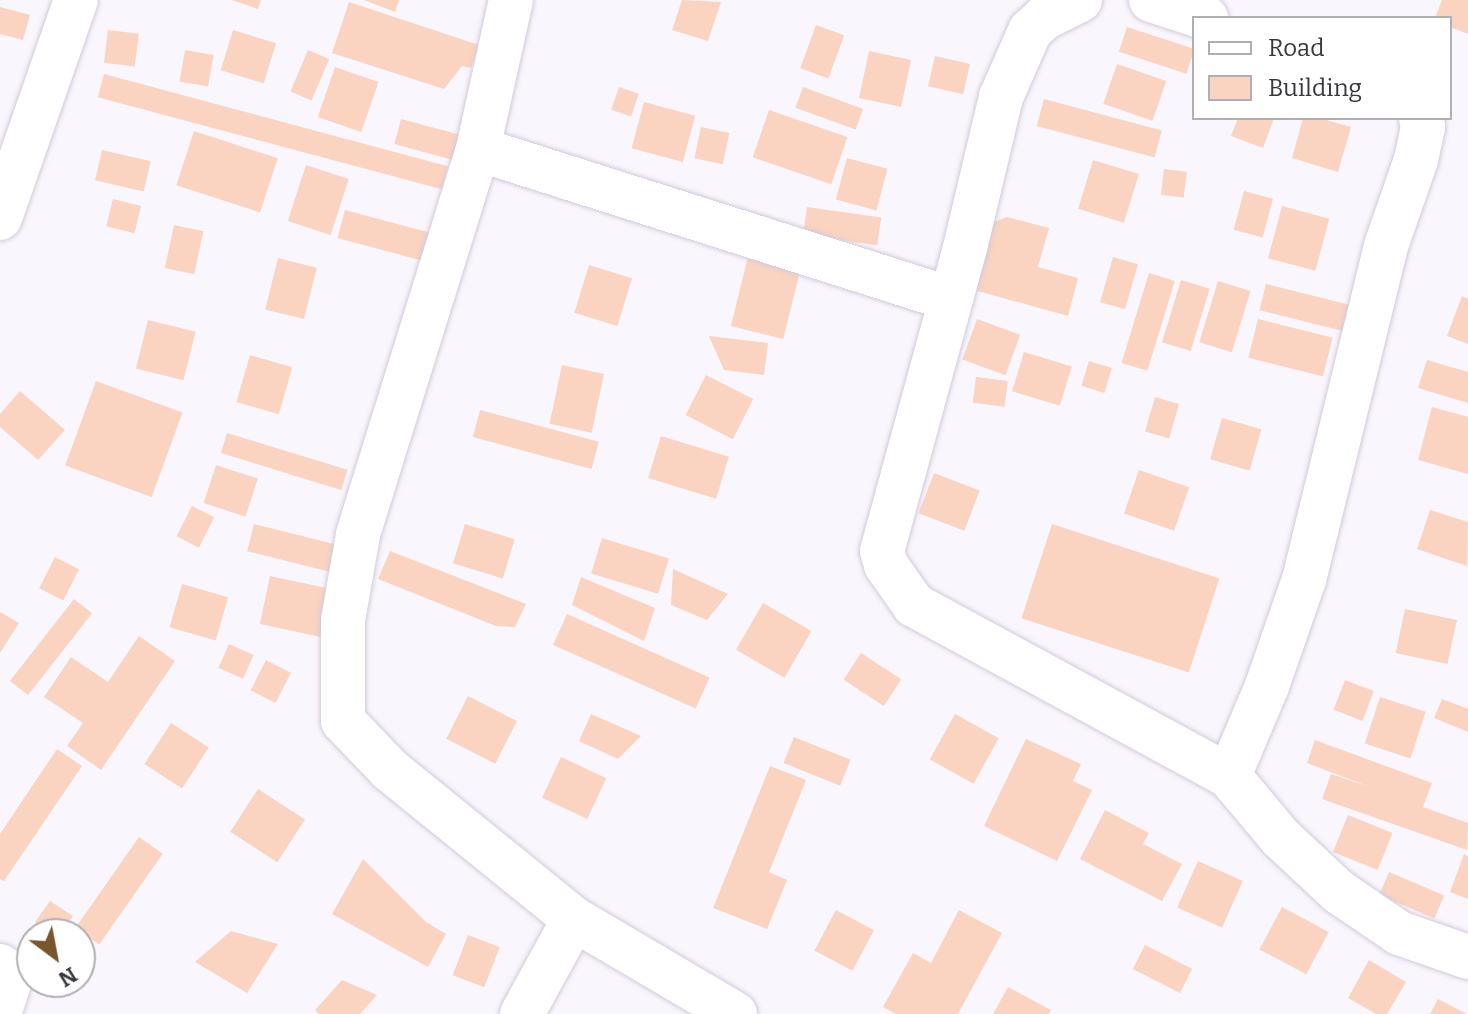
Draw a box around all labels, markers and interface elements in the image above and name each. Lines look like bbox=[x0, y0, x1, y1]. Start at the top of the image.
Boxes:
legend bbox=[1192, 16, 1452, 120]
text: Road bbox=[1268, 34, 1324, 62]
text: Building bbox=[1268, 74, 1362, 102]
north arrow bbox=[16, 918, 96, 998]
text: N bbox=[54, 961, 82, 993]

